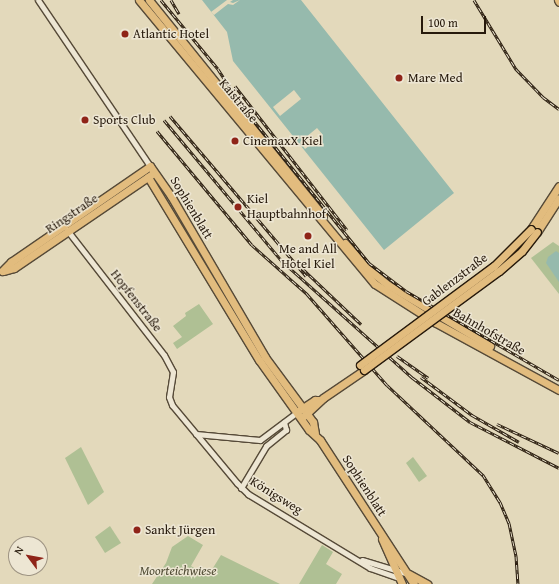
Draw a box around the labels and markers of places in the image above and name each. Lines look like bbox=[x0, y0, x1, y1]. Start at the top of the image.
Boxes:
place label: Atlantic Hotel bbox=[133, 26, 209, 42]
marker: Atlantic Hotel bbox=[120, 29, 130, 39]
place label: Mare Med bbox=[408, 70, 463, 86]
marker: Mare Med bbox=[393, 72, 405, 84]
place label: Sports Club bbox=[93, 112, 155, 128]
marker: Sports Club bbox=[80, 115, 90, 125]
place label: CinemaxX Kiel bbox=[243, 133, 323, 149]
marker: CinemaxX Kiel bbox=[230, 136, 240, 146]
place label: Kiel Hauptbahnhof bbox=[247, 192, 326, 223]
marker: Kiel Hauptbahnhof bbox=[232, 201, 244, 213]
marker: Me and All Hotel Kiel bbox=[303, 231, 313, 241]
place label: Me and All Hotel Kiel bbox=[279, 242, 337, 273]
place label: Sankt Jürgen bbox=[145, 522, 215, 538]
marker: Sankt Jürgen bbox=[132, 525, 142, 535]

